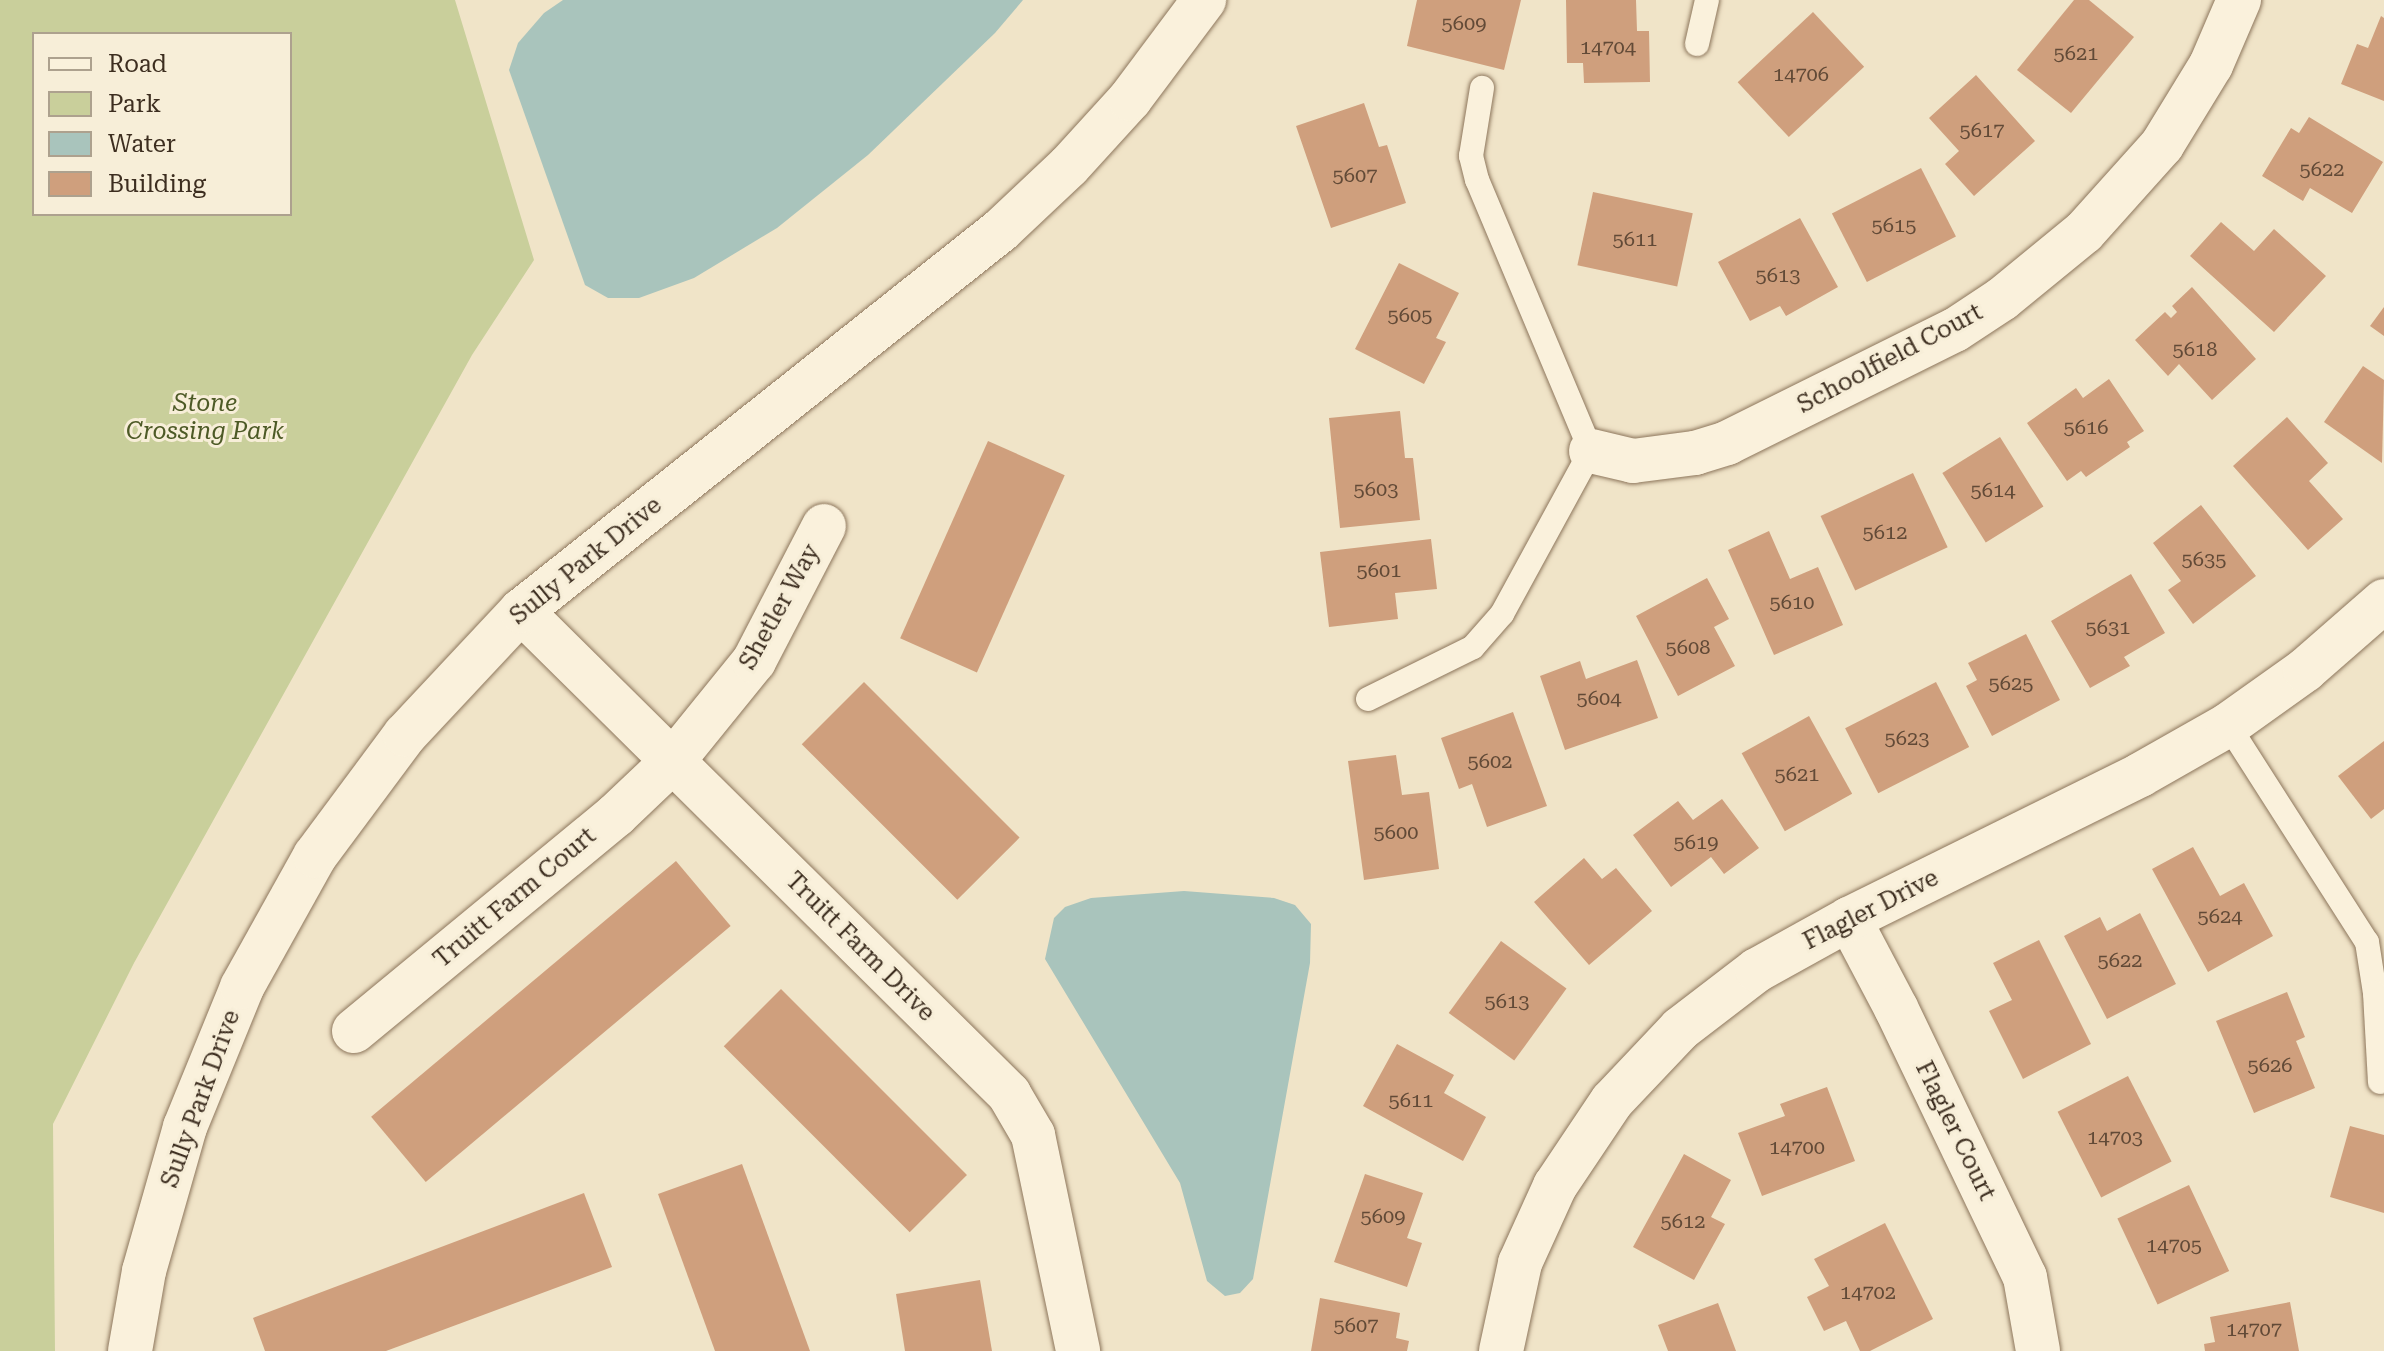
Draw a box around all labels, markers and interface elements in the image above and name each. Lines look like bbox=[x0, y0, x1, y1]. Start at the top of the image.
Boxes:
house number: 5609 bbox=[1442, 11, 1486, 35]
legend bbox=[32, 32, 292, 216]
house number: 14704 bbox=[1580, 35, 1636, 59]
house number: 5621 bbox=[2054, 41, 2098, 65]
text: Road bbox=[108, 50, 167, 78]
house number: 14706 bbox=[1773, 62, 1829, 86]
text: Park bbox=[108, 90, 161, 118]
house number: 5617 bbox=[1960, 118, 2004, 142]
text: Water bbox=[108, 130, 176, 158]
house number: 5622 bbox=[2300, 157, 2344, 181]
house number: 5607 bbox=[1333, 163, 1377, 187]
text: Building bbox=[108, 170, 206, 198]
house number: 5615 bbox=[1872, 213, 1916, 237]
house number: 5611 bbox=[1613, 227, 1657, 251]
house number: 5613 bbox=[1756, 263, 1800, 287]
street label: Schoolfield Court bbox=[1793, 298, 1987, 420]
house number: 5605 bbox=[1388, 303, 1432, 327]
house number: 5618 bbox=[2173, 337, 2217, 361]
park label: Stone Crossing Park bbox=[126, 390, 284, 446]
house number: 5616 bbox=[2064, 415, 2108, 439]
house number: 5603 bbox=[1354, 477, 1398, 501]
house number: 5614 bbox=[1971, 478, 2015, 502]
street label: Sully Park Drive bbox=[504, 491, 668, 631]
house number: 5612 bbox=[1863, 520, 1907, 544]
street label: Shetler Way bbox=[734, 539, 826, 675]
house number: 5635 bbox=[2182, 547, 2226, 571]
house number: 5601 bbox=[1357, 558, 1401, 582]
house number: 5610 bbox=[1770, 590, 1814, 614]
house number: 5631 bbox=[2086, 615, 2130, 639]
house number: 5608 bbox=[1666, 635, 1710, 659]
house number: 5625 bbox=[1989, 671, 2033, 695]
house number: 5604 bbox=[1577, 686, 1621, 710]
house number: 5623 bbox=[1885, 726, 1929, 750]
house number: 5602 bbox=[1468, 749, 1512, 773]
house number: 5621 bbox=[1775, 762, 1819, 786]
house number: 5600 bbox=[1374, 820, 1418, 844]
street label: Truitt Farm Court bbox=[428, 822, 602, 974]
house number: 5619 bbox=[1674, 830, 1718, 854]
street label: Flagler Drive bbox=[1799, 864, 1943, 956]
street label: Truitt Farm Drive bbox=[779, 866, 941, 1028]
house number: 5624 bbox=[2198, 904, 2242, 928]
house number: 5622 bbox=[2098, 948, 2142, 972]
house number: 5613 bbox=[1485, 989, 1529, 1013]
street label: Sully Park Drive bbox=[156, 1006, 246, 1192]
house number: 5626 bbox=[2248, 1053, 2292, 1077]
street label: Flagler Court bbox=[1909, 1057, 2001, 1205]
house number: 5611 bbox=[1389, 1088, 1433, 1112]
house number: 14703 bbox=[2087, 1125, 2143, 1149]
house number: 14700 bbox=[1769, 1135, 1825, 1159]
house number: 5609 bbox=[1361, 1204, 1405, 1228]
house number: 5612 bbox=[1661, 1209, 1705, 1233]
house number: 14705 bbox=[2146, 1233, 2202, 1257]
house number: 14702 bbox=[1840, 1280, 1896, 1304]
house number: 5607 bbox=[1334, 1313, 1378, 1337]
house number: 14707 bbox=[2226, 1317, 2282, 1341]

